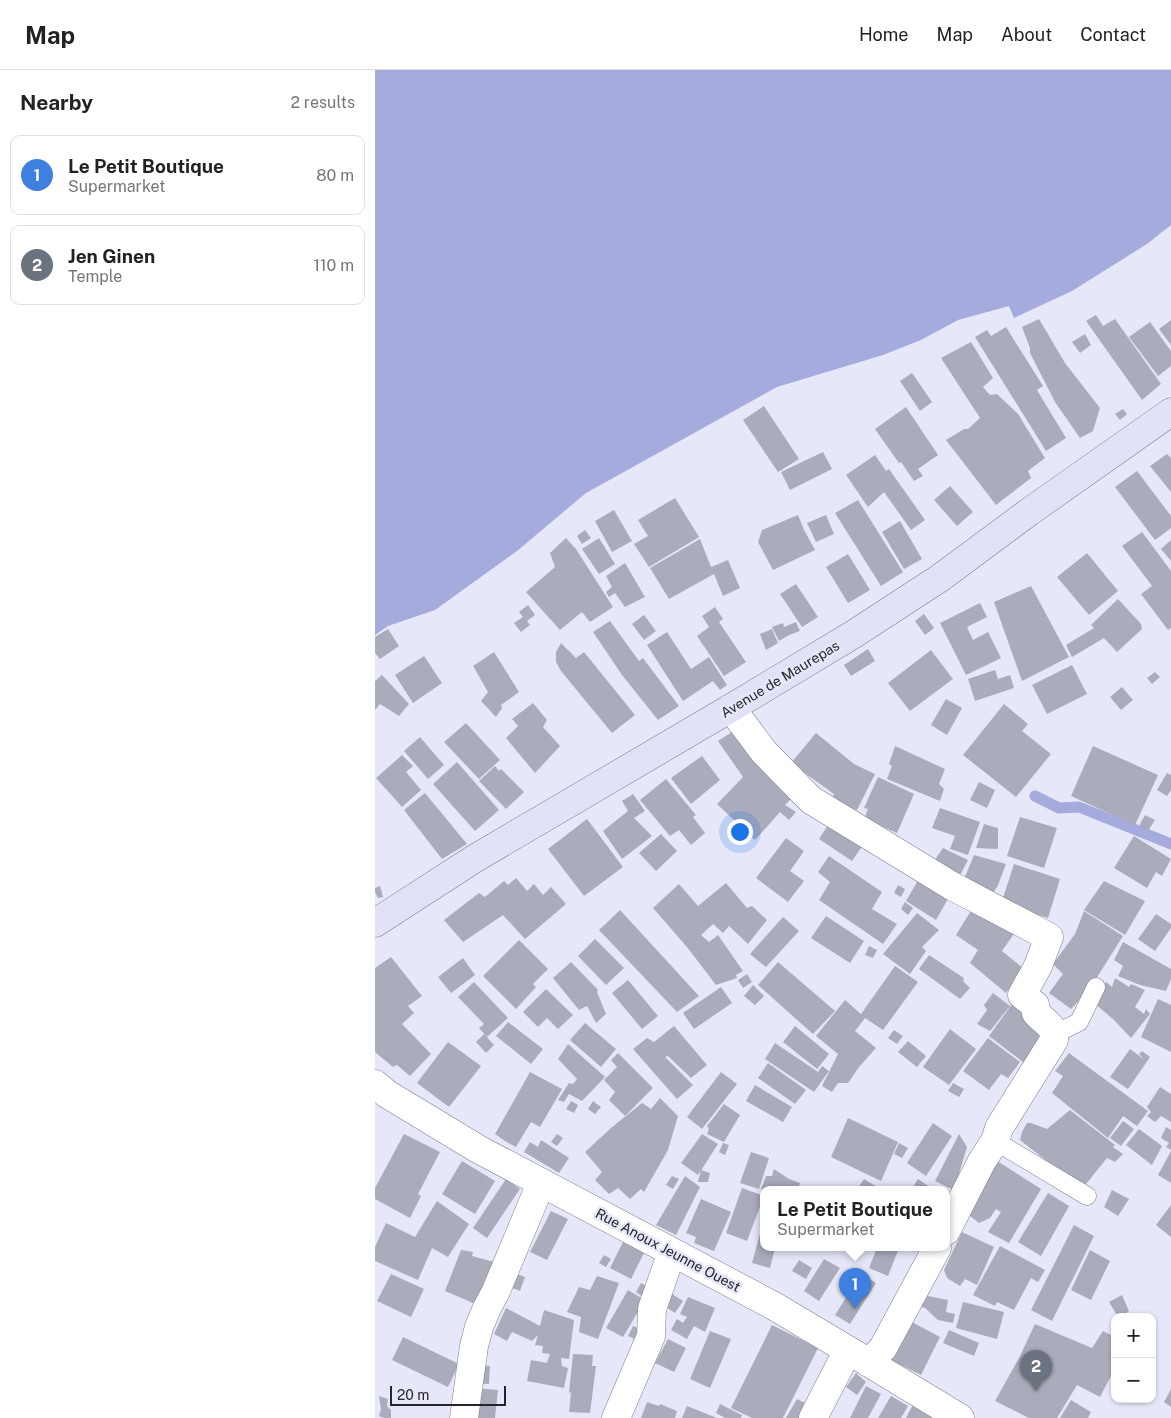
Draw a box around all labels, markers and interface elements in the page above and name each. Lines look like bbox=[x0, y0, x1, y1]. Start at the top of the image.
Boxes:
text: Map bbox=[25, 21, 75, 49]
text: Home bbox=[859, 24, 909, 45]
text: Map bbox=[937, 24, 973, 45]
text: About bbox=[1001, 24, 1052, 45]
text: Contact bbox=[1080, 24, 1146, 45]
text: Nearby bbox=[20, 90, 93, 115]
text: 2 results bbox=[290, 93, 355, 112]
text: Le Petit Boutique bbox=[68, 155, 224, 177]
text: 1 bbox=[34, 166, 40, 185]
text: 80 m bbox=[316, 166, 354, 185]
text: Supermarket bbox=[68, 177, 165, 196]
text: Jen Ginen bbox=[68, 245, 155, 267]
text: 2 bbox=[32, 256, 42, 275]
text: 110 m bbox=[313, 256, 354, 275]
text: Temple bbox=[68, 267, 122, 286]
street label: Avenue de Maurepas bbox=[718, 637, 842, 721]
your location bbox=[727, 819, 753, 845]
popup bbox=[760, 1186, 950, 1251]
text: Le Petit Boutique bbox=[777, 1198, 933, 1220]
street label: Rue Anoux Jeunne Ouest bbox=[593, 1205, 743, 1295]
text: Supermarket bbox=[777, 1220, 874, 1239]
pin: 1 bbox=[839, 1268, 871, 1309]
map controls bbox=[1111, 1313, 1156, 1403]
button: + bbox=[1111, 1313, 1156, 1358]
pin: 2 bbox=[1020, 1350, 1052, 1391]
button: − bbox=[1111, 1358, 1156, 1403]
scale bar bbox=[390, 1383, 506, 1406]
text: 20 m bbox=[397, 1387, 429, 1403]

